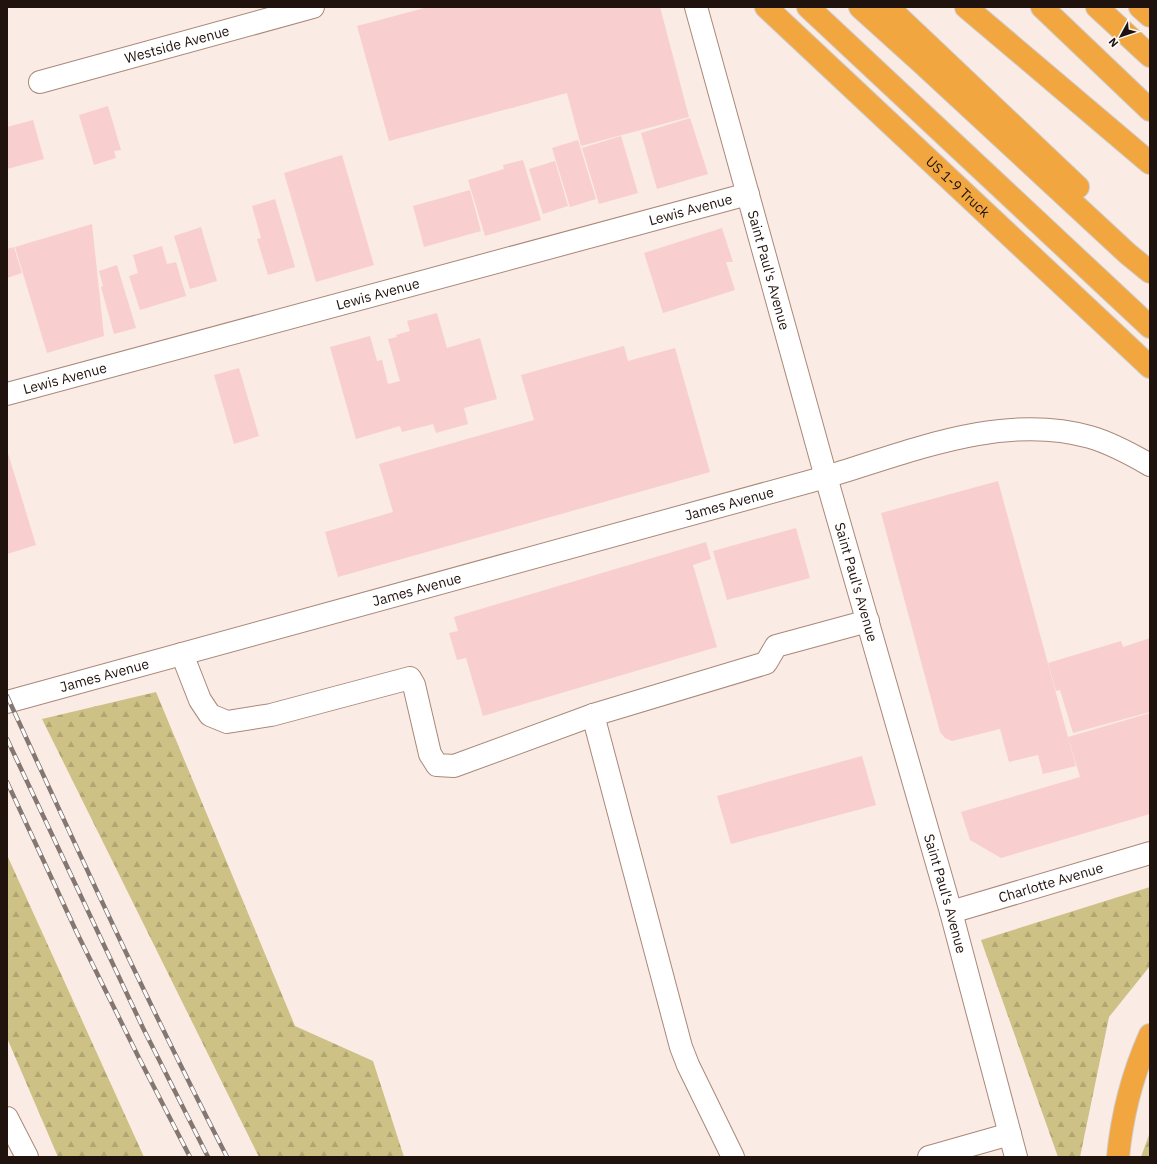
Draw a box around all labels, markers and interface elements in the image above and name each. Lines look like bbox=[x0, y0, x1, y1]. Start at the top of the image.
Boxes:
north arrow bbox=[1101, 16, 1141, 56]
street label: Westside Avenue bbox=[123, 21, 232, 67]
text: N bbox=[1105, 35, 1121, 50]
street label: US 1-9 Truck bbox=[922, 152, 994, 222]
street label: Lewis Avenue bbox=[647, 190, 735, 229]
street label: Saint Paul's Avenue bbox=[744, 208, 794, 332]
street label: Lewis Avenue bbox=[334, 274, 422, 314]
street label: Lewis Avenue bbox=[21, 358, 109, 398]
street label: James Avenue bbox=[683, 483, 776, 524]
street label: Saint Paul's Avenue bbox=[831, 520, 882, 644]
street label: James Avenue bbox=[370, 569, 464, 610]
street label: James Avenue bbox=[58, 654, 151, 696]
street label: Saint Paul's Avenue bbox=[920, 832, 971, 956]
street label: Charlotte Avenue bbox=[996, 858, 1106, 906]

